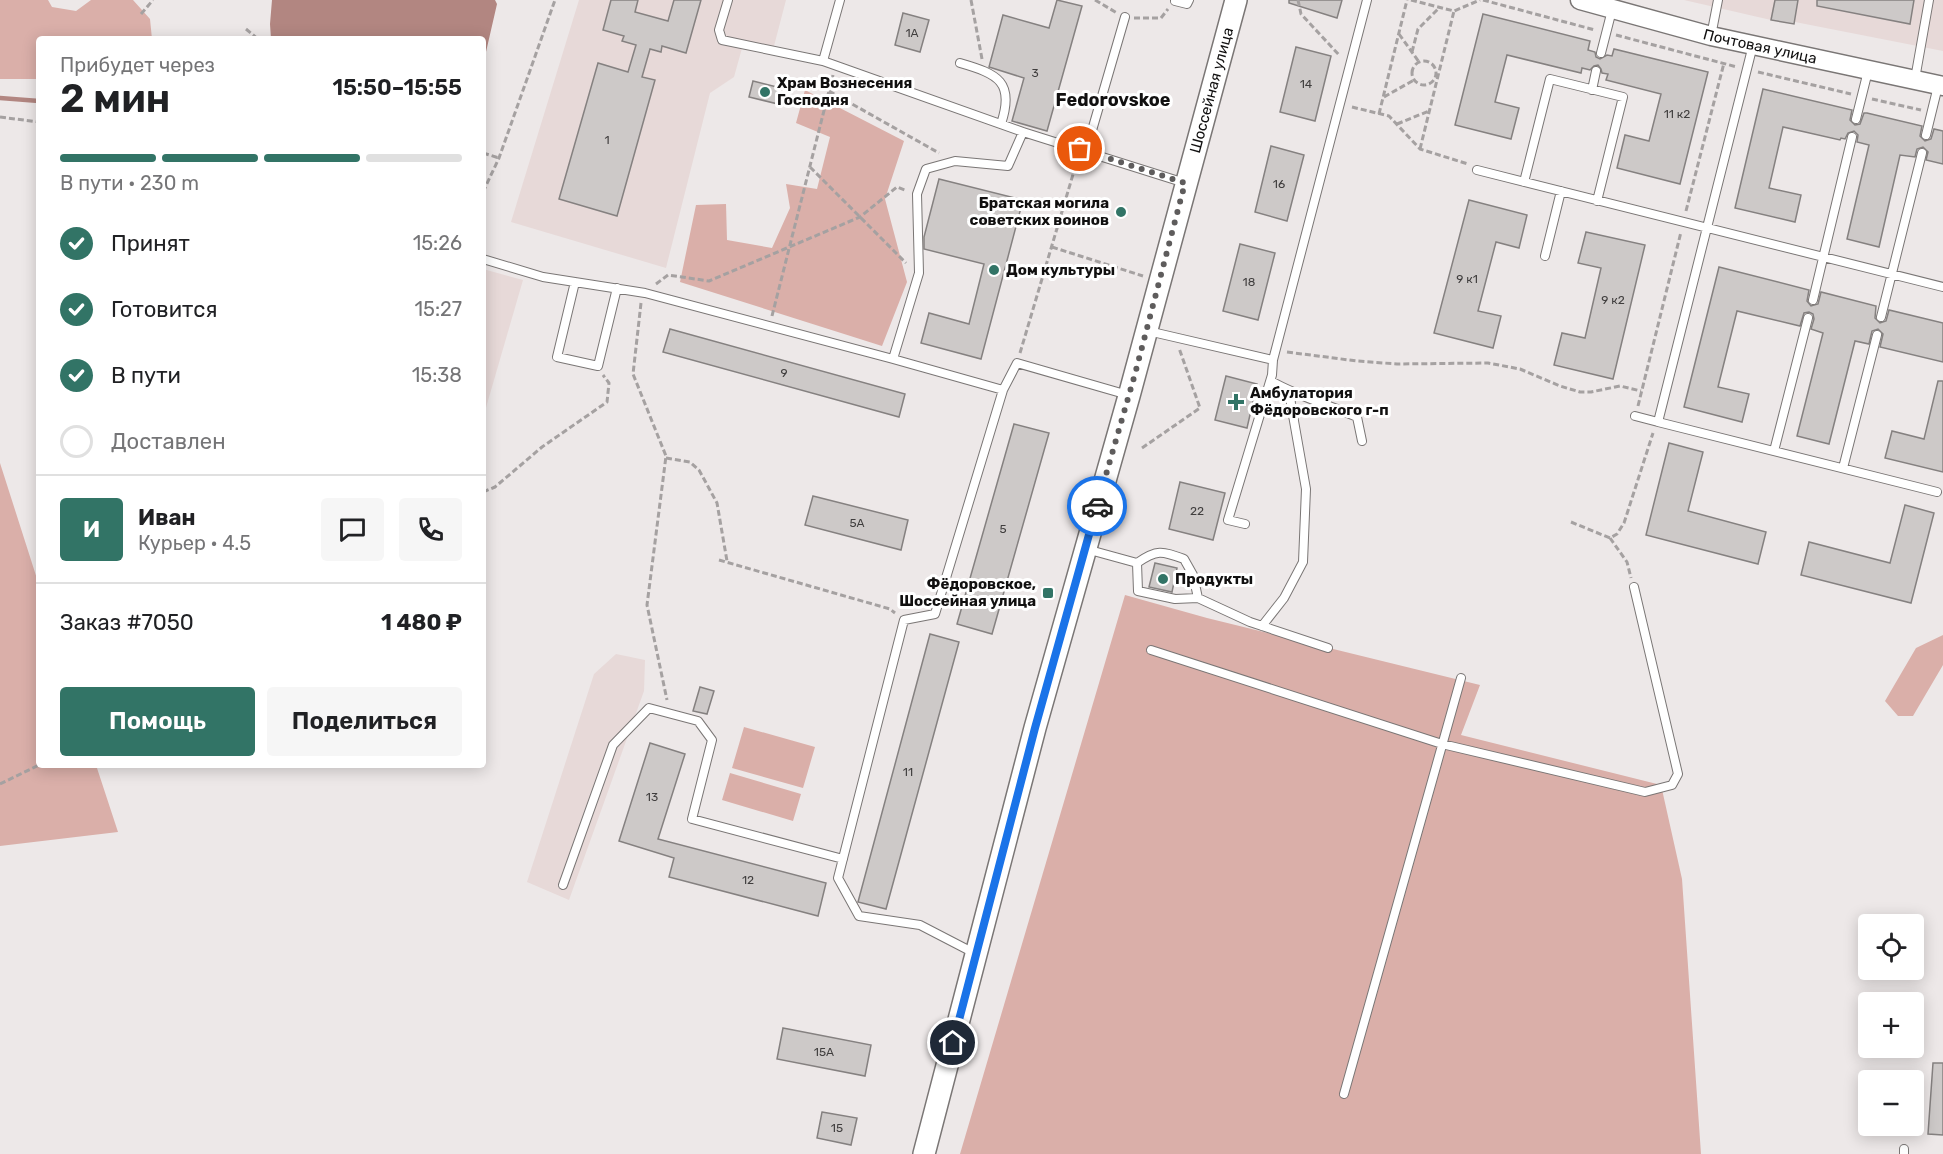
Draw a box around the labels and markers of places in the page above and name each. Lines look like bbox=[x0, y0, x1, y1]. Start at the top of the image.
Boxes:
place label: Храм Вознесения Господня bbox=[777, 74, 912, 109]
marker: Храм Вознесения Господня bbox=[758, 85, 772, 99]
pin bbox=[1054, 123, 1105, 174]
place label: Братская могила советских воинов bbox=[970, 194, 1109, 229]
marker: Братская могила советских воинов bbox=[1114, 205, 1128, 219]
place label: Дом культуры bbox=[1006, 261, 1115, 279]
marker: Дом культуры bbox=[987, 263, 1001, 277]
place label: Амбулатория Фёдоровского г-п bbox=[1250, 384, 1389, 419]
marker: Амбулатория Фёдоровского г-п bbox=[1227, 393, 1245, 411]
place label: Продукты bbox=[1175, 570, 1253, 588]
marker: Продукты bbox=[1156, 572, 1170, 586]
place label: Фёдоровское, Шоссейная улица bbox=[899, 575, 1036, 610]
marker: Фёдоровское, Шоссейная улица bbox=[1041, 586, 1055, 600]
pin bbox=[927, 1017, 978, 1068]

